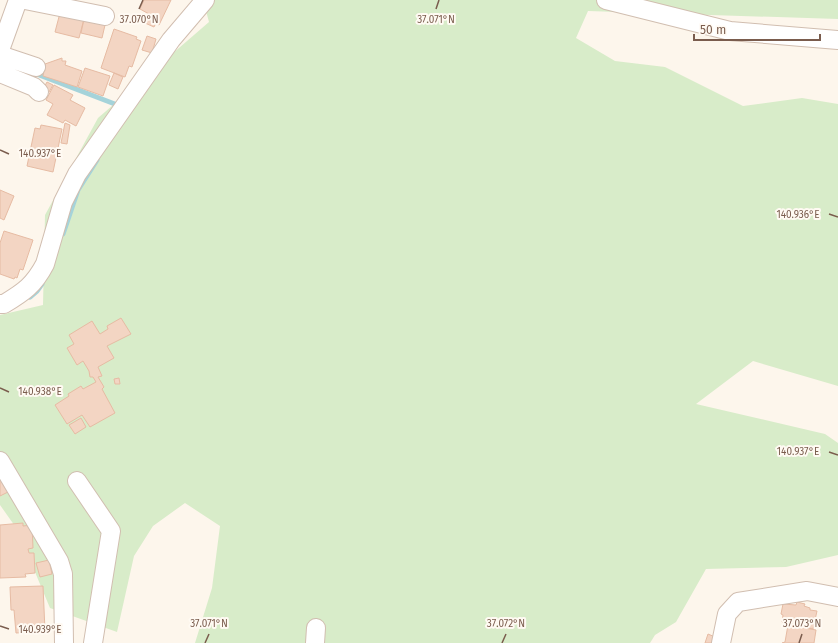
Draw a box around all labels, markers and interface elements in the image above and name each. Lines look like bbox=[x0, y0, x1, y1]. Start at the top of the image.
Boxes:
text: 37.070°N bbox=[120, 14, 159, 26]
text: 37.071°N bbox=[417, 14, 455, 26]
scale bar bbox=[694, 16, 820, 42]
text: 50 m bbox=[700, 23, 726, 37]
text: 140.937°E bbox=[19, 148, 61, 160]
text: 140.936°E bbox=[776, 209, 820, 221]
text: 140.938°E bbox=[18, 386, 62, 398]
text: 140.937°E bbox=[777, 446, 819, 458]
text: 37.071°N bbox=[190, 618, 228, 630]
text: 37.072°N bbox=[487, 618, 525, 630]
text: 37.073°N bbox=[783, 618, 821, 630]
text: 140.939°E bbox=[18, 624, 62, 636]

